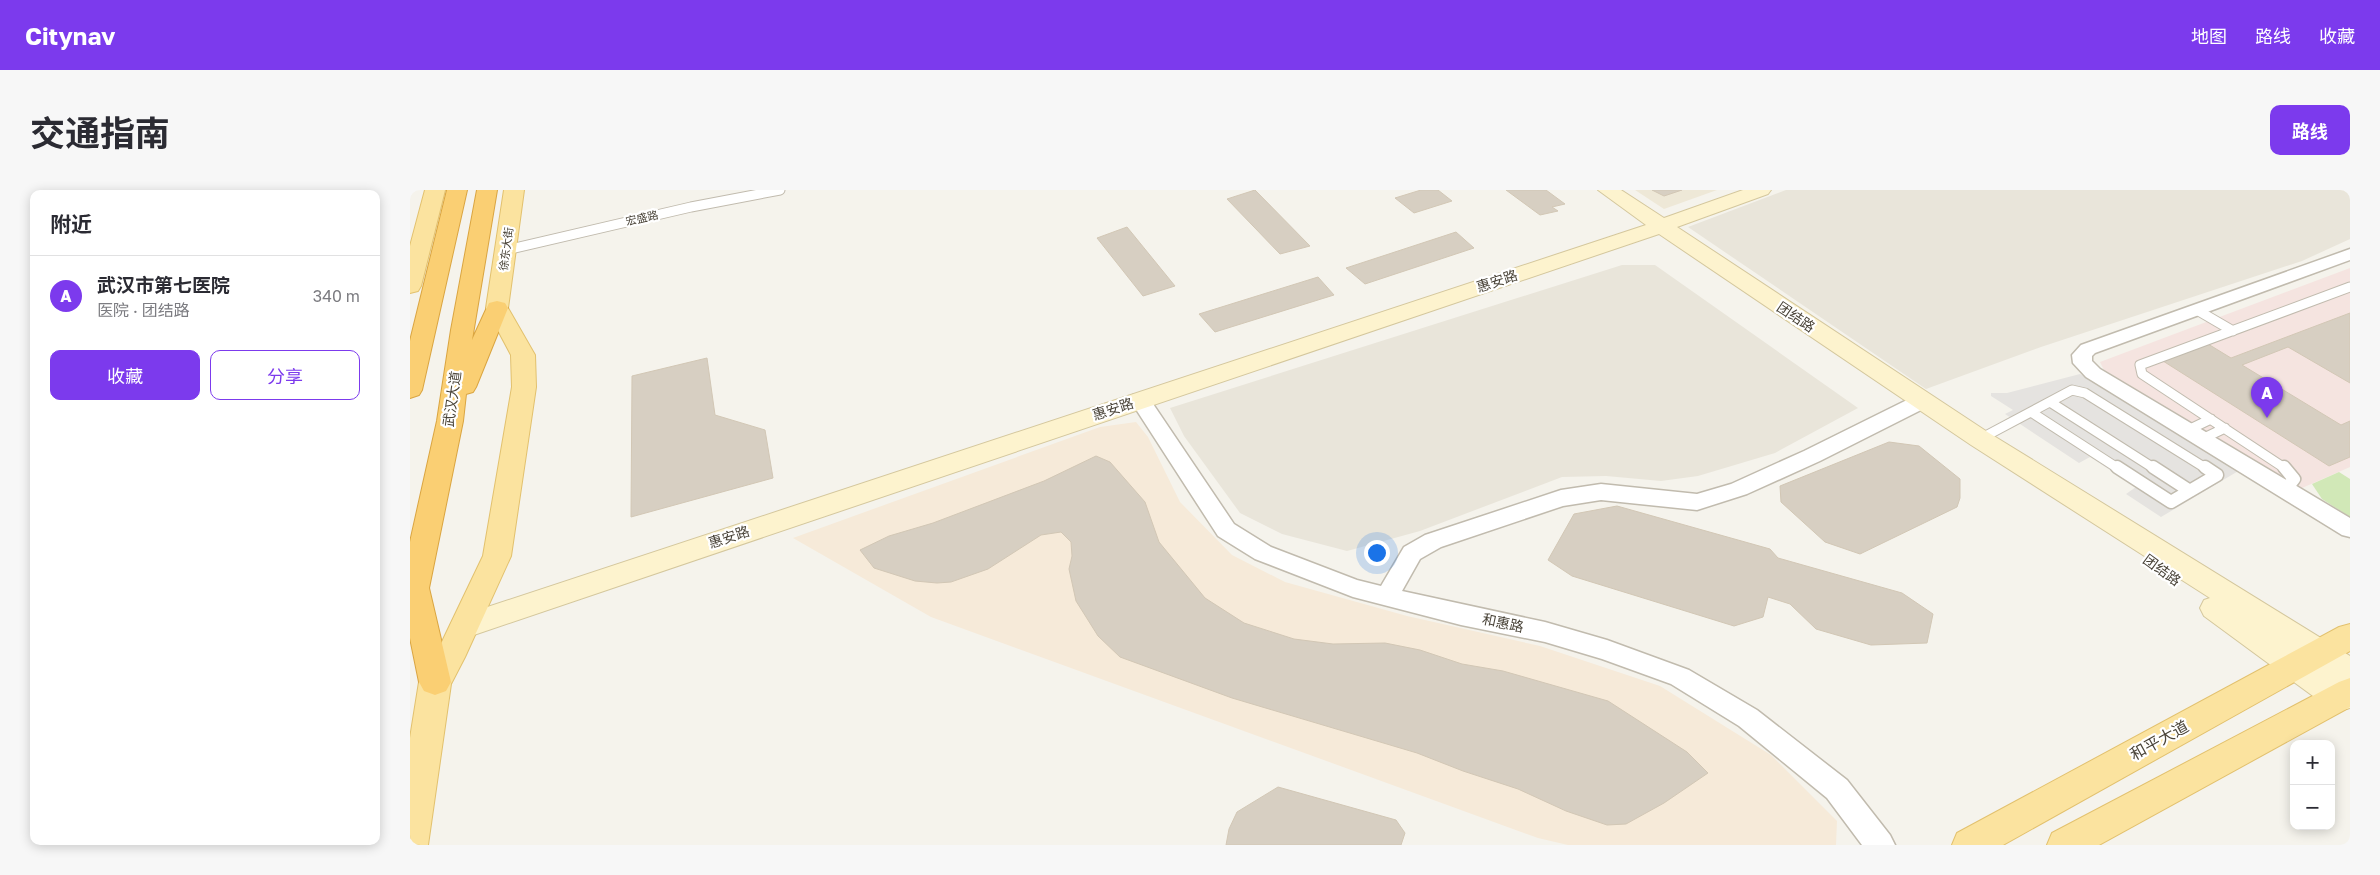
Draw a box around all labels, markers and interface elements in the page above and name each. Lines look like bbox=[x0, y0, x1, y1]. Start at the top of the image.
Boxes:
text: Citynav bbox=[25, 21, 115, 50]
text: 地图 bbox=[2191, 25, 2227, 47]
text: 路线 bbox=[2255, 25, 2291, 47]
text: 收藏 bbox=[2319, 25, 2355, 47]
button: 路线 bbox=[2270, 105, 2350, 155]
text: 交通指南 bbox=[30, 112, 170, 154]
street label: 宏盛路 bbox=[624, 207, 659, 228]
text: 附近 bbox=[50, 211, 92, 237]
street label: 徐东大街 bbox=[496, 226, 515, 272]
street label: 惠安路 bbox=[1474, 266, 1519, 295]
text: 武汉市第七医院 bbox=[97, 273, 230, 296]
text: A bbox=[60, 286, 72, 306]
text: 340 m bbox=[313, 286, 360, 306]
street label: 团结路 bbox=[1774, 298, 1818, 335]
text: 医院 · 团结路 bbox=[97, 300, 190, 320]
button: 收藏 bbox=[50, 350, 200, 400]
button: 分享 bbox=[210, 350, 360, 400]
street label: 武汉大道 bbox=[439, 370, 464, 428]
pin: A bbox=[2251, 377, 2283, 418]
street label: 惠安路 bbox=[1090, 394, 1135, 423]
street label: 惠安路 bbox=[706, 522, 751, 551]
your location bbox=[1364, 540, 1390, 566]
street label: 团结路 bbox=[2140, 550, 2184, 589]
street label: 和惠路 bbox=[1481, 610, 1525, 635]
street label: 和平大道 bbox=[2126, 716, 2192, 764]
map controls bbox=[2290, 740, 2335, 830]
button: + bbox=[2290, 740, 2335, 785]
button: − bbox=[2290, 785, 2335, 830]

